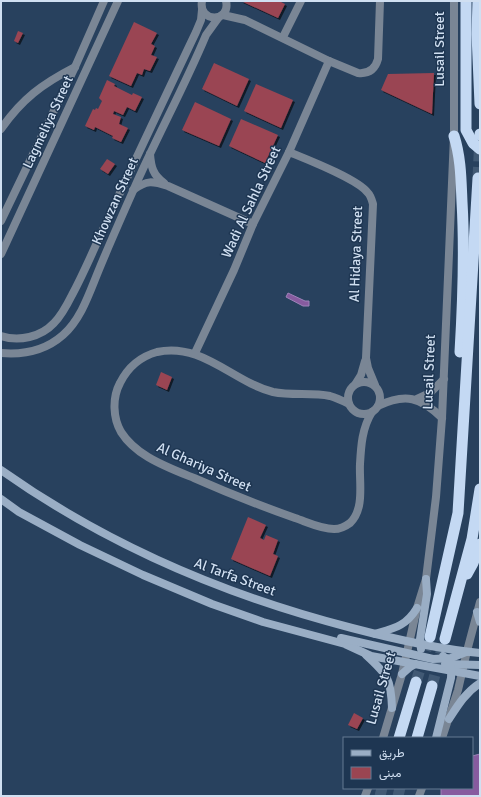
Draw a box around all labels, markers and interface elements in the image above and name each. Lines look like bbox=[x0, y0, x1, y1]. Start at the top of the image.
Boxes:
street label: Lusail Street bbox=[431, 11, 448, 87]
street label: Lagmeliya Street bbox=[19, 73, 77, 171]
street label: Wadi Al Sahla Street bbox=[218, 143, 284, 261]
street label: Khowzan Street bbox=[88, 155, 142, 247]
street label: Al Hidaya Street bbox=[346, 206, 366, 302]
street label: Lusail Street bbox=[419, 334, 439, 410]
street label: Al Ghariya Street bbox=[154, 439, 254, 495]
street label: Al Tarfa Street bbox=[192, 554, 278, 600]
street label: Lusail Street bbox=[362, 649, 400, 727]
legend bbox=[343, 737, 473, 789]
text: طريق bbox=[379, 746, 405, 761]
text: مبنى bbox=[379, 766, 401, 781]

